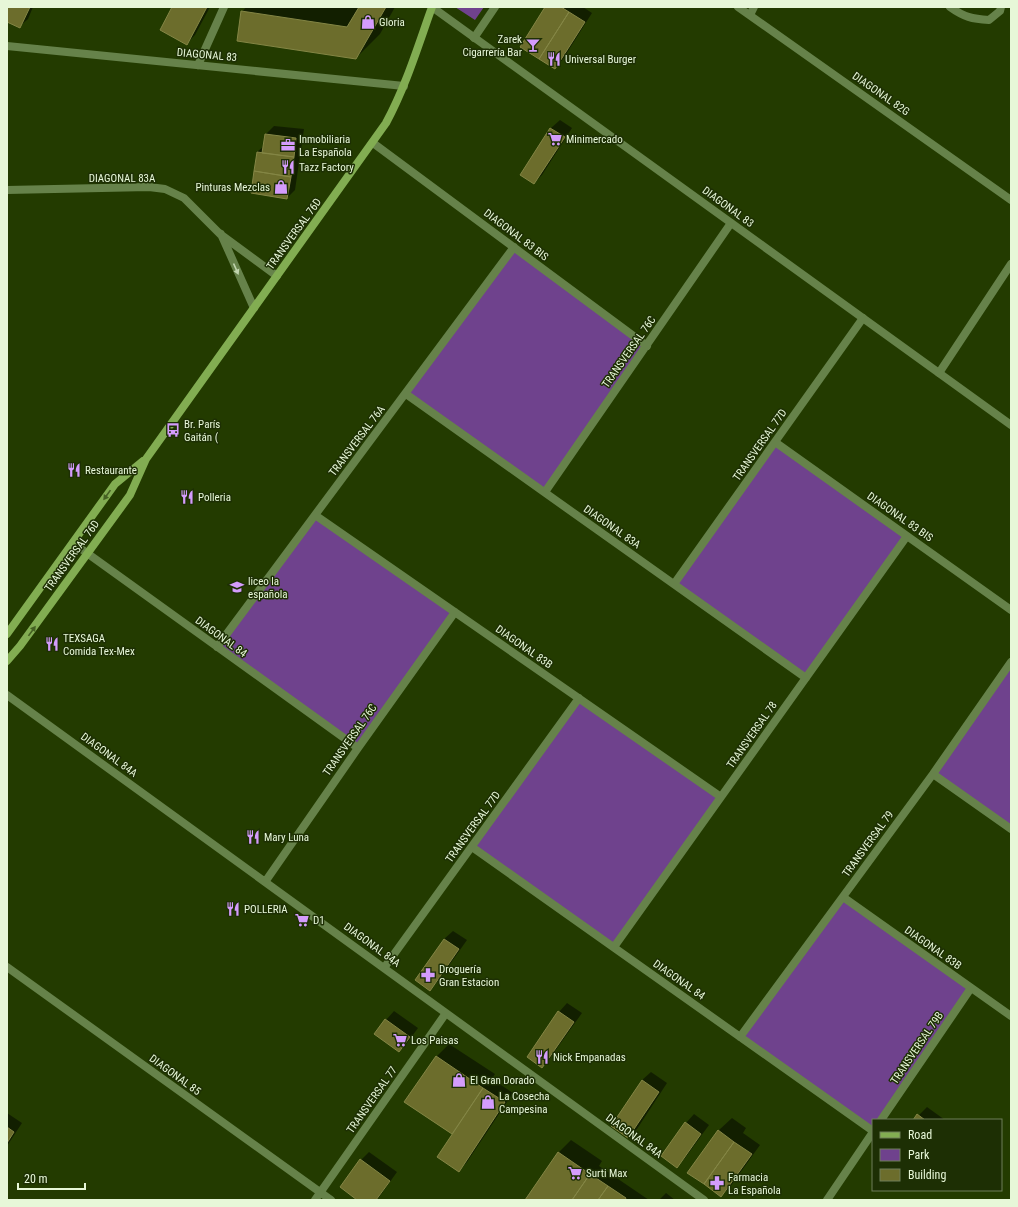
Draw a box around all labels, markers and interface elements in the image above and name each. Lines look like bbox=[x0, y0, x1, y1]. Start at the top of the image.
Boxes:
shop icon: Gloria bbox=[360, 14, 376, 30]
place label: Gloria bbox=[379, 16, 405, 29]
place label: Zarek Cigarrería Bar bbox=[462, 33, 523, 59]
bar icon: Zarek Cigarrería Bar bbox=[525, 37, 541, 53]
street label: DIAGONAL 83 bbox=[176, 46, 238, 64]
restaurant icon: Universal Burger bbox=[546, 51, 562, 67]
place label: Universal Burger bbox=[565, 53, 637, 66]
street label: DIAGONAL 82G bbox=[850, 69, 912, 119]
supermarket icon: Minimercado bbox=[547, 131, 563, 147]
place label: Inmobiliaria La Española bbox=[299, 133, 352, 159]
place label: Minimercado bbox=[566, 133, 623, 146]
office icon: Inmobiliaria La Española bbox=[280, 137, 296, 153]
restaurant icon: Tazz Factory bbox=[280, 159, 296, 175]
place label: Tazz Factory bbox=[299, 161, 354, 174]
street label: DIAGONAL 83A bbox=[89, 172, 156, 185]
shop icon: Pinturas Mezclas bbox=[273, 179, 289, 195]
place label: Pinturas Mezclas bbox=[195, 181, 270, 194]
street label: DIAGONAL 83 bbox=[700, 184, 756, 230]
street label: TRANSVERSAL 76D bbox=[264, 196, 324, 272]
street label: DIAGONAL 83 BIS bbox=[481, 207, 551, 264]
one-way arrow bbox=[234, 264, 240, 276]
street label: TRANSVERSAL 76C bbox=[599, 314, 659, 390]
street label: TRANSVERSAL 76A bbox=[326, 403, 388, 479]
street label: TRANSVERSAL 77D bbox=[730, 407, 790, 483]
place label: Br. París Gaitán ( bbox=[184, 418, 220, 444]
bus stop icon: Br. París Gaitán ( bbox=[165, 422, 181, 438]
restaurant icon: Restaurante bbox=[66, 462, 82, 478]
place label: Restaurante bbox=[85, 464, 137, 477]
one-way arrow bbox=[103, 489, 111, 500]
restaurant icon: Polleria bbox=[179, 489, 195, 505]
street label: DIAGONAL 83 BIS bbox=[865, 489, 936, 545]
place label: Polleria bbox=[198, 491, 231, 504]
street label: DIAGONAL 83A bbox=[581, 503, 644, 552]
street label: TRANSVERSAL 76D bbox=[42, 518, 102, 594]
place label: liceo la española bbox=[248, 575, 288, 601]
school or university icon: liceo la española bbox=[229, 579, 245, 595]
street label: DIAGONAL 84 bbox=[193, 614, 250, 660]
street label: DIAGONAL 83B bbox=[493, 623, 555, 671]
one-way arrow bbox=[28, 625, 36, 636]
place label: TEXSAGA Comida Tex-Mex bbox=[63, 632, 135, 658]
restaurant icon: TEXSAGA Comida Tex-Mex bbox=[44, 636, 60, 652]
street label: TRANSVERSAL 78 bbox=[724, 699, 780, 771]
street label: TRANSVERSAL 76C bbox=[320, 702, 380, 778]
street label: DIAGONAL 84A bbox=[78, 730, 140, 780]
street label: TRANSVERSAL 77D bbox=[443, 789, 503, 865]
street label: TRANSVERSAL 79 bbox=[840, 808, 896, 880]
restaurant icon: Mary Luna bbox=[245, 829, 261, 845]
place label: Mary Luna bbox=[264, 831, 309, 844]
restaurant icon: POLLERIA bbox=[225, 901, 241, 917]
place label: POLLERIA bbox=[244, 903, 288, 916]
supermarket icon: D1 bbox=[294, 912, 310, 928]
place label: D1 bbox=[313, 914, 325, 927]
street label: DIAGONAL 84A bbox=[341, 920, 403, 970]
street label: DIAGONAL 83B bbox=[902, 924, 964, 972]
street label: DIAGONAL 84 bbox=[651, 957, 708, 1003]
place label: Droguería Gran Estacion bbox=[439, 963, 499, 989]
pharmacy icon: Droguería Gran Estacion bbox=[420, 967, 436, 983]
street label: TRANSVERSAL 79B bbox=[888, 1009, 946, 1087]
supermarket icon: Los Paisas bbox=[392, 1032, 408, 1048]
place label: Los Paisas bbox=[411, 1034, 458, 1047]
restaurant icon: Nick Empanadas bbox=[534, 1049, 550, 1065]
place label: Nick Empanadas bbox=[553, 1051, 626, 1064]
street label: DIAGONAL 85 bbox=[147, 1052, 203, 1098]
street label: TRANSVERSAL 77 bbox=[344, 1064, 400, 1136]
shop icon: El Gran Dorado bbox=[451, 1072, 467, 1088]
place label: El Gran Dorado bbox=[470, 1074, 535, 1087]
place label: La Cosecha Campesina bbox=[499, 1090, 550, 1116]
shop icon: La Cosecha Campesina bbox=[480, 1094, 496, 1110]
street label: DIAGONAL 84A bbox=[603, 1111, 665, 1161]
legend bbox=[872, 1119, 1002, 1191]
text: Road bbox=[908, 1128, 932, 1142]
text: Park bbox=[908, 1148, 930, 1162]
scale bar bbox=[18, 1165, 85, 1191]
supermarket icon: Surti Max bbox=[567, 1165, 583, 1181]
place label: Surti Max bbox=[586, 1167, 628, 1180]
text: Building bbox=[908, 1168, 946, 1182]
place label: Farmacia La Española bbox=[728, 1171, 781, 1197]
text: 20 m bbox=[24, 1172, 48, 1186]
pharmacy icon: Farmacia La Española bbox=[709, 1175, 725, 1191]

